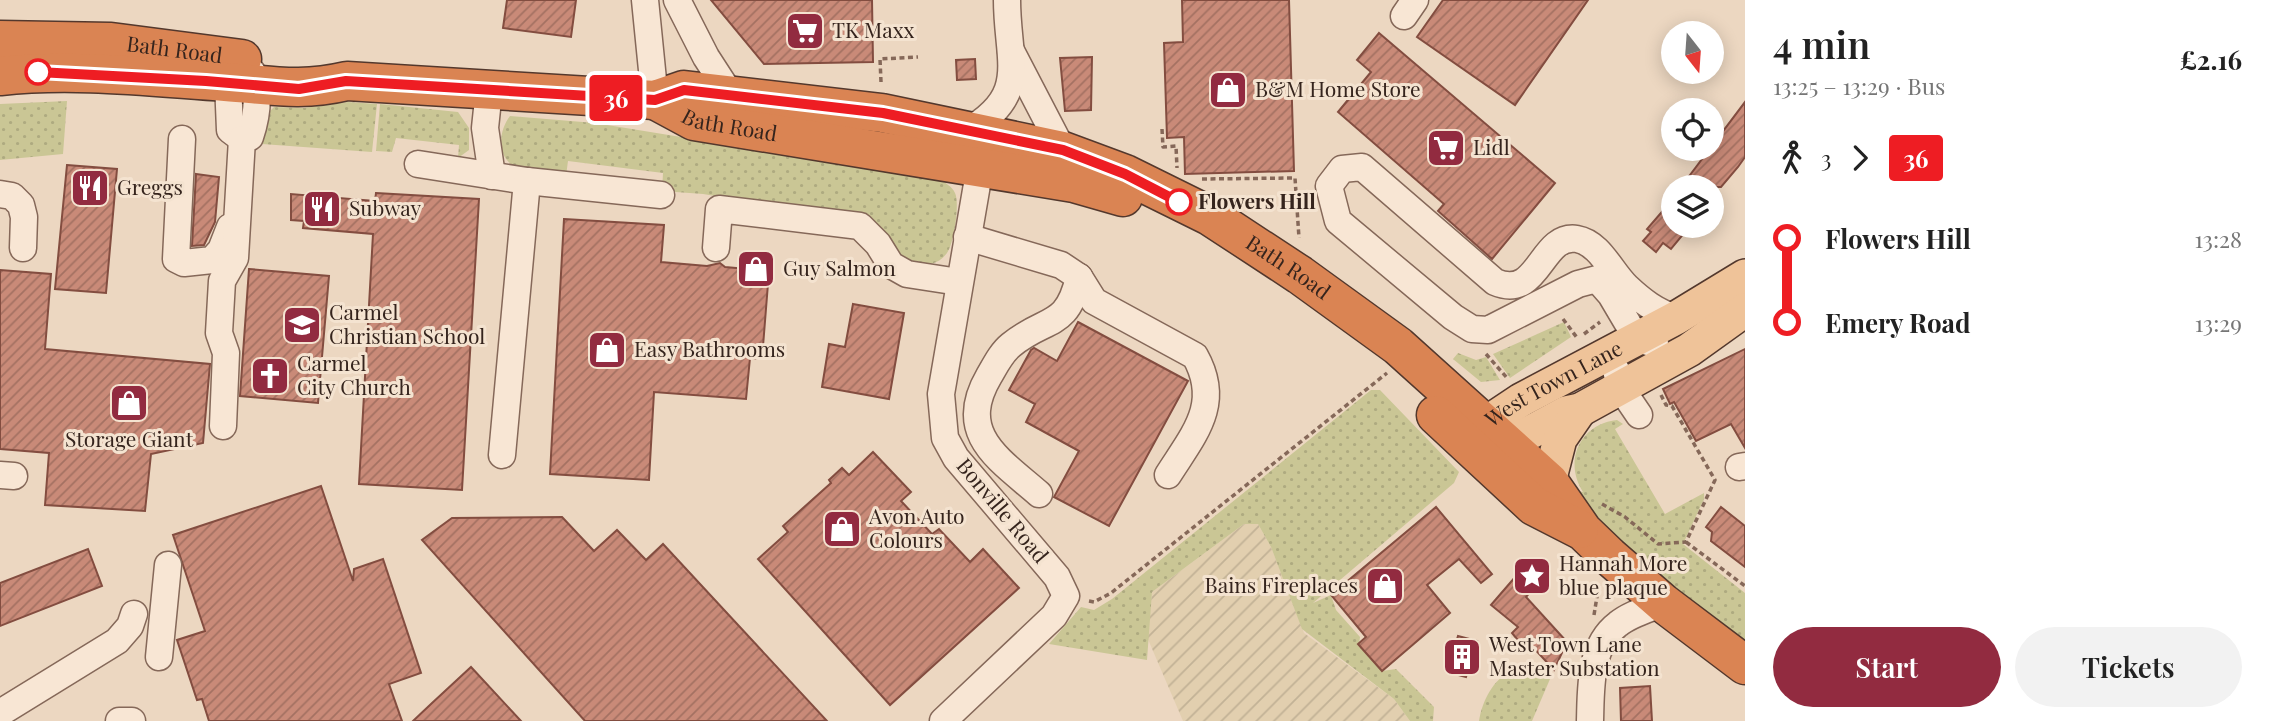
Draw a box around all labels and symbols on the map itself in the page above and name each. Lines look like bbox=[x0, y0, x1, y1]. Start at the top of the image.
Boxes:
supermarket icon: TK Maxx bbox=[784, 10, 826, 52]
place label: TK Maxx bbox=[832, 15, 915, 43]
north arrow bbox=[1661, 21, 1724, 84]
street label: Bath Road bbox=[125, 28, 224, 68]
unlabelled marker bbox=[25, 59, 51, 85]
shop icon: B&M Home Store bbox=[1207, 69, 1249, 111]
place label: B&M Home Store bbox=[1255, 74, 1421, 102]
line badge: 36 bbox=[584, 75, 648, 121]
street label: Bath Road bbox=[677, 101, 779, 146]
supermarket icon: Lidl bbox=[1425, 127, 1467, 169]
place label: Lidl bbox=[1473, 132, 1510, 160]
restaurant icon: Greggs bbox=[69, 167, 111, 209]
place label: Greggs bbox=[117, 172, 183, 200]
place label: Flowers Hill bbox=[1198, 186, 1316, 214]
restaurant icon: Subway bbox=[301, 188, 343, 230]
marker: Flowers Hill bbox=[1166, 189, 1192, 215]
place label: Subway bbox=[349, 193, 422, 221]
street label: Bath Road bbox=[1241, 227, 1337, 305]
shop icon: Guy Salmon bbox=[735, 248, 777, 290]
place label: Guy Salmon bbox=[783, 253, 896, 281]
place label: Carmel Christian School bbox=[329, 297, 485, 349]
school or university icon: Carmel Christian School bbox=[281, 304, 323, 346]
shop icon: Easy Bathrooms bbox=[586, 329, 628, 371]
street label: West Town Lane bbox=[1478, 333, 1626, 433]
place label: Easy Bathrooms bbox=[634, 334, 785, 362]
place label: Carmel City Church bbox=[297, 348, 411, 400]
church icon: Carmel City Church bbox=[249, 355, 291, 397]
shop icon: Storage Giant bbox=[108, 382, 150, 424]
place label: Storage Giant bbox=[65, 424, 194, 452]
street label: Bonville Road bbox=[951, 451, 1056, 568]
place label: Avon Auto Colours bbox=[868, 501, 965, 553]
shop icon: Avon Auto Colours bbox=[821, 508, 863, 550]
place label: Hannah More blue plaque bbox=[1559, 548, 1687, 600]
place icon: Hannah More blue plaque bbox=[1511, 555, 1553, 597]
shop icon: Bains Fireplaces bbox=[1364, 565, 1406, 607]
place label: Bains Fireplaces bbox=[1205, 570, 1358, 598]
place label: West Town Lane Master Substation bbox=[1488, 629, 1660, 681]
building icon: West Town Lane Master Substation bbox=[1441, 636, 1483, 678]

